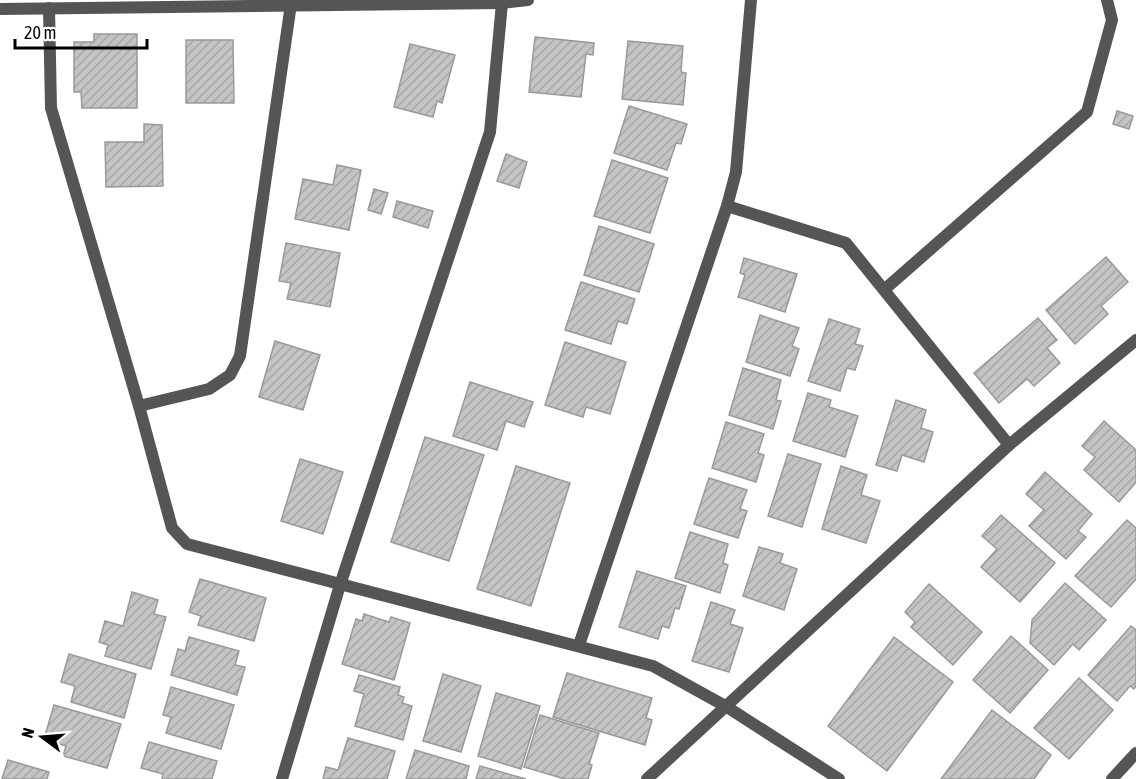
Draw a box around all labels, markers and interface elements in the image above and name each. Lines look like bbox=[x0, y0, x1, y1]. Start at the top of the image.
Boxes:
scale bar bbox=[15, 12, 147, 50]
text: 20 m bbox=[24, 22, 56, 43]
north arrow bbox=[12, 707, 72, 767]
text: N bbox=[18, 726, 38, 740]

